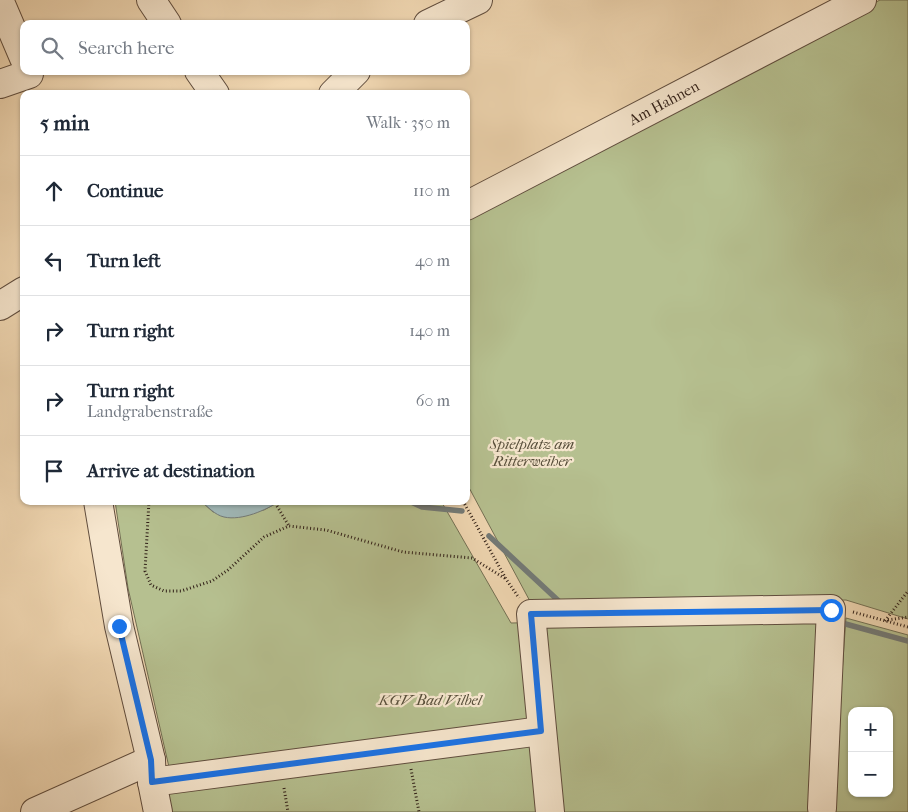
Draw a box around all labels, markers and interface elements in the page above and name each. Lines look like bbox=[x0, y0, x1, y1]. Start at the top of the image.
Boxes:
search box bbox=[20, 20, 470, 75]
icon: search bbox=[38, 34, 66, 62]
text: Search here bbox=[78, 37, 174, 59]
street label: Am Hahnen bbox=[625, 77, 703, 130]
text: 5 min bbox=[40, 111, 89, 135]
text: Walk · 350 m bbox=[366, 113, 450, 132]
icon: ahead bbox=[40, 177, 68, 205]
text: Continue bbox=[87, 180, 163, 202]
text: 110 m bbox=[413, 181, 450, 200]
icon: left bbox=[40, 247, 68, 275]
text: Turn left bbox=[87, 250, 161, 272]
text: 40 m bbox=[415, 251, 450, 270]
icon: right bbox=[40, 317, 68, 345]
text: Turn right bbox=[87, 320, 174, 342]
text: 140 m bbox=[409, 321, 450, 340]
text: Turn right bbox=[87, 380, 174, 402]
icon: right bbox=[40, 387, 68, 415]
text: 60 m bbox=[416, 391, 450, 410]
text: Landgrabenstraße bbox=[87, 402, 213, 421]
park label: Spielplatz am Ritterweiher bbox=[489, 435, 574, 470]
icon: arrive bbox=[40, 457, 68, 485]
text: Arrive at destination bbox=[87, 460, 255, 482]
route start bbox=[820, 599, 843, 622]
route end bbox=[108, 615, 131, 638]
park label: KGV Bad Vilbel bbox=[378, 691, 484, 709]
map controls bbox=[848, 707, 893, 797]
button: + bbox=[848, 707, 893, 752]
button: − bbox=[848, 752, 893, 797]

